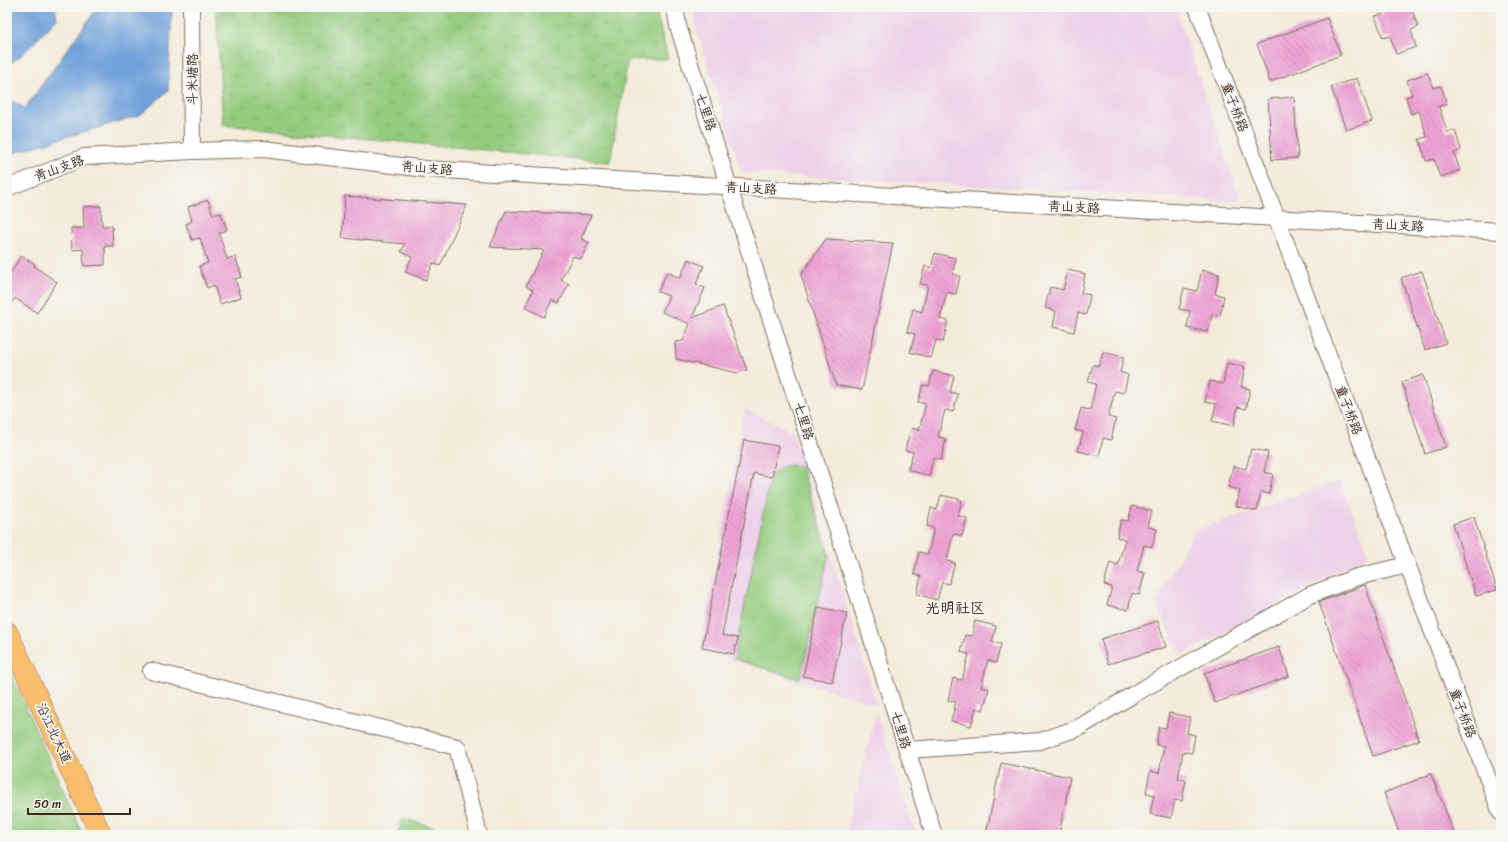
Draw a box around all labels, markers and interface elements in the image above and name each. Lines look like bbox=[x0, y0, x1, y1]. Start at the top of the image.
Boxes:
street label: 斗米塘路 bbox=[181, 53, 204, 105]
street label: 童子桥路 bbox=[1215, 79, 1255, 135]
street label: 七里路 bbox=[689, 90, 723, 134]
street label: 青山支路 bbox=[31, 148, 87, 188]
street label: 青山支路 bbox=[400, 154, 454, 182]
street label: 青山支路 bbox=[724, 175, 778, 201]
street label: 青山支路 bbox=[1047, 194, 1101, 220]
street label: 青山支路 bbox=[1371, 212, 1425, 238]
street label: 童子桥路 bbox=[1329, 382, 1369, 438]
street label: 七里路 bbox=[787, 399, 821, 443]
district label: 光明社区 bbox=[925, 595, 985, 621]
street label: 童子桥路 bbox=[1443, 685, 1483, 741]
street label: 沿江北大道 bbox=[30, 699, 78, 767]
street label: 七里路 bbox=[884, 708, 918, 752]
scale bar bbox=[28, 790, 130, 816]
text: 50 m bbox=[34, 793, 61, 815]

